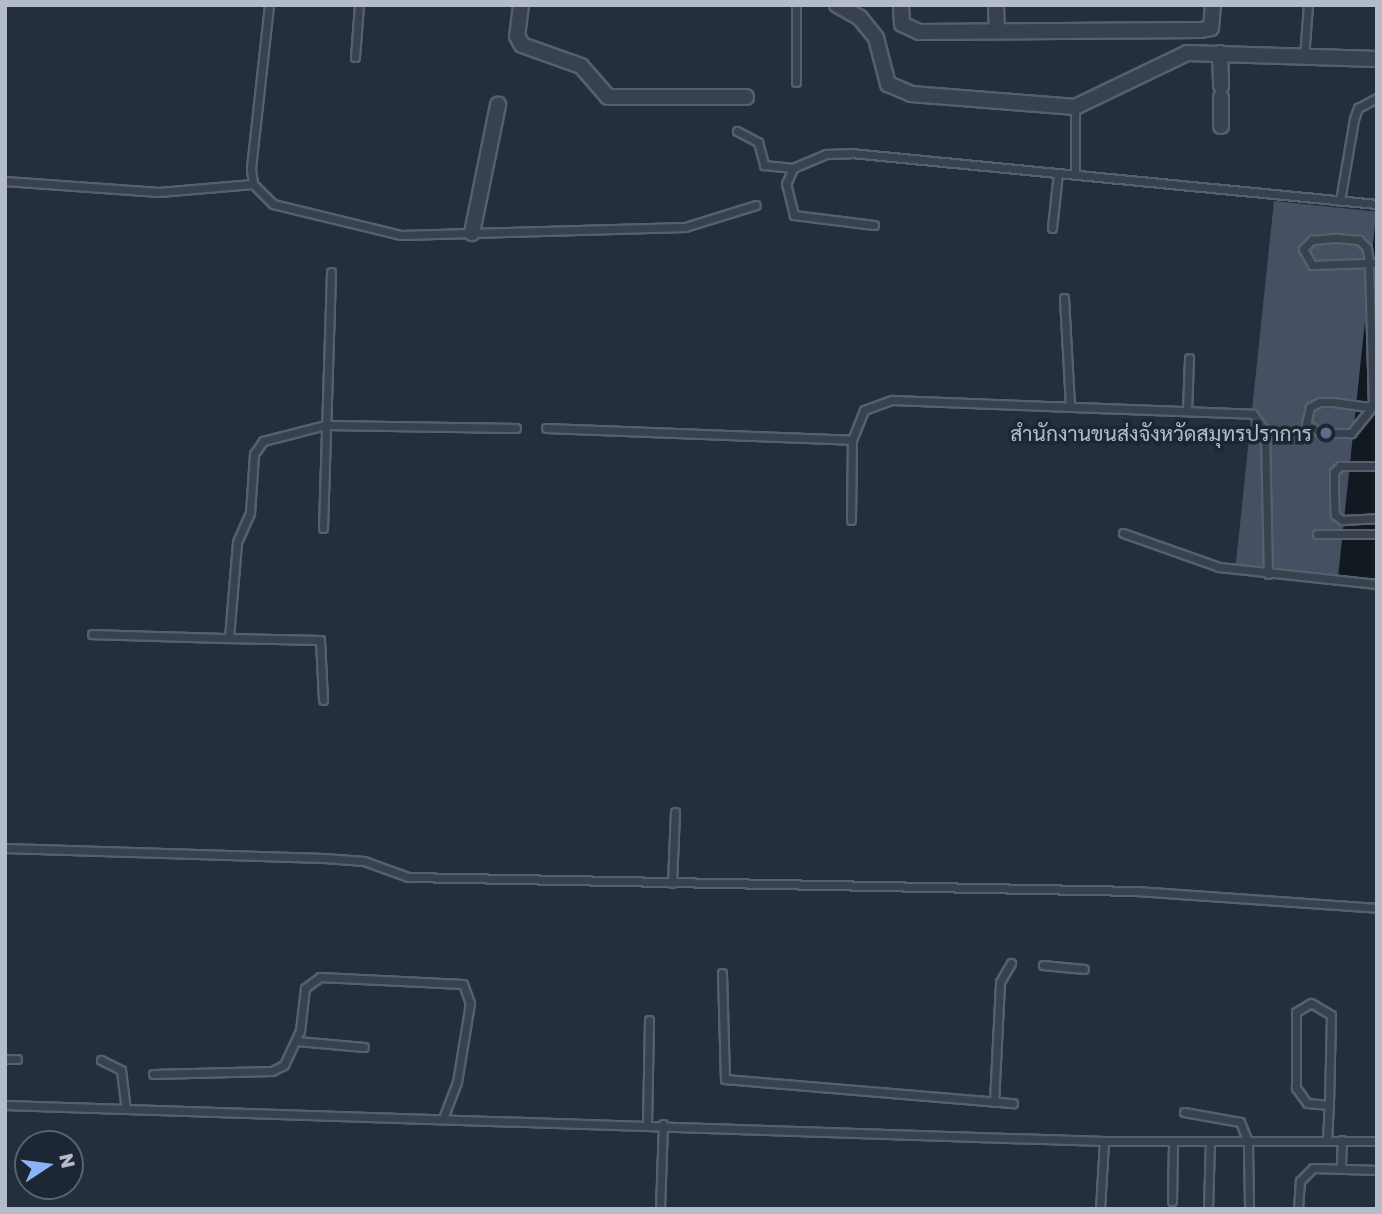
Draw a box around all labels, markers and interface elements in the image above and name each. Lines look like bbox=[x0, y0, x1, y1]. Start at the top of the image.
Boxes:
place label: สำนักงานขนส่งจังหวัดสมุทรปราการ bbox=[1010, 420, 1312, 446]
marker: สำนักงานขนส่งจังหวัดสมุทรปราการ bbox=[1318, 425, 1334, 441]
north arrow bbox=[14, 1130, 84, 1200]
text: N bbox=[55, 1151, 81, 1170]

